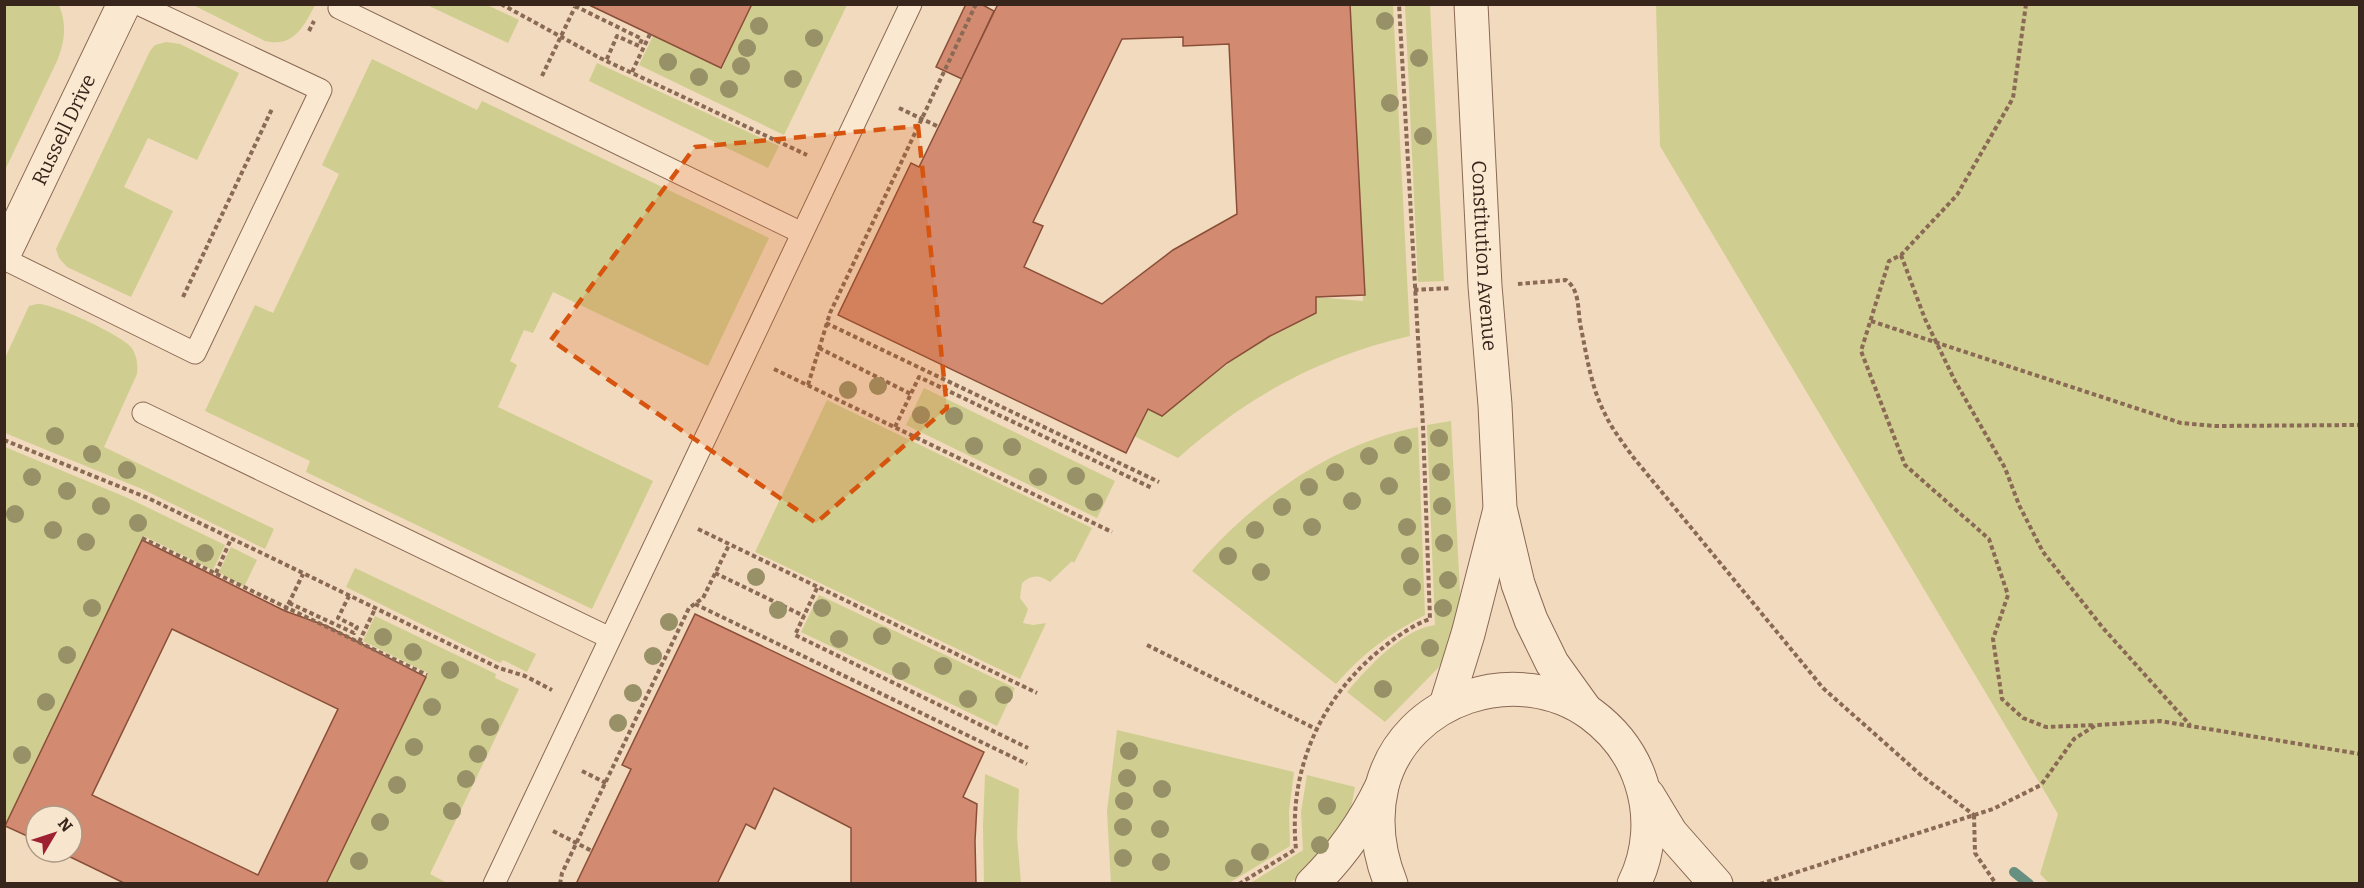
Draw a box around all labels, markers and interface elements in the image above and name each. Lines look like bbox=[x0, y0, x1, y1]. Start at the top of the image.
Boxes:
street label: Russell Drive bbox=[27, 70, 101, 189]
street label: Constitution Avenue bbox=[1467, 160, 1502, 352]
north arrow bbox=[24, 804, 84, 864]
text: N bbox=[54, 814, 77, 836]

